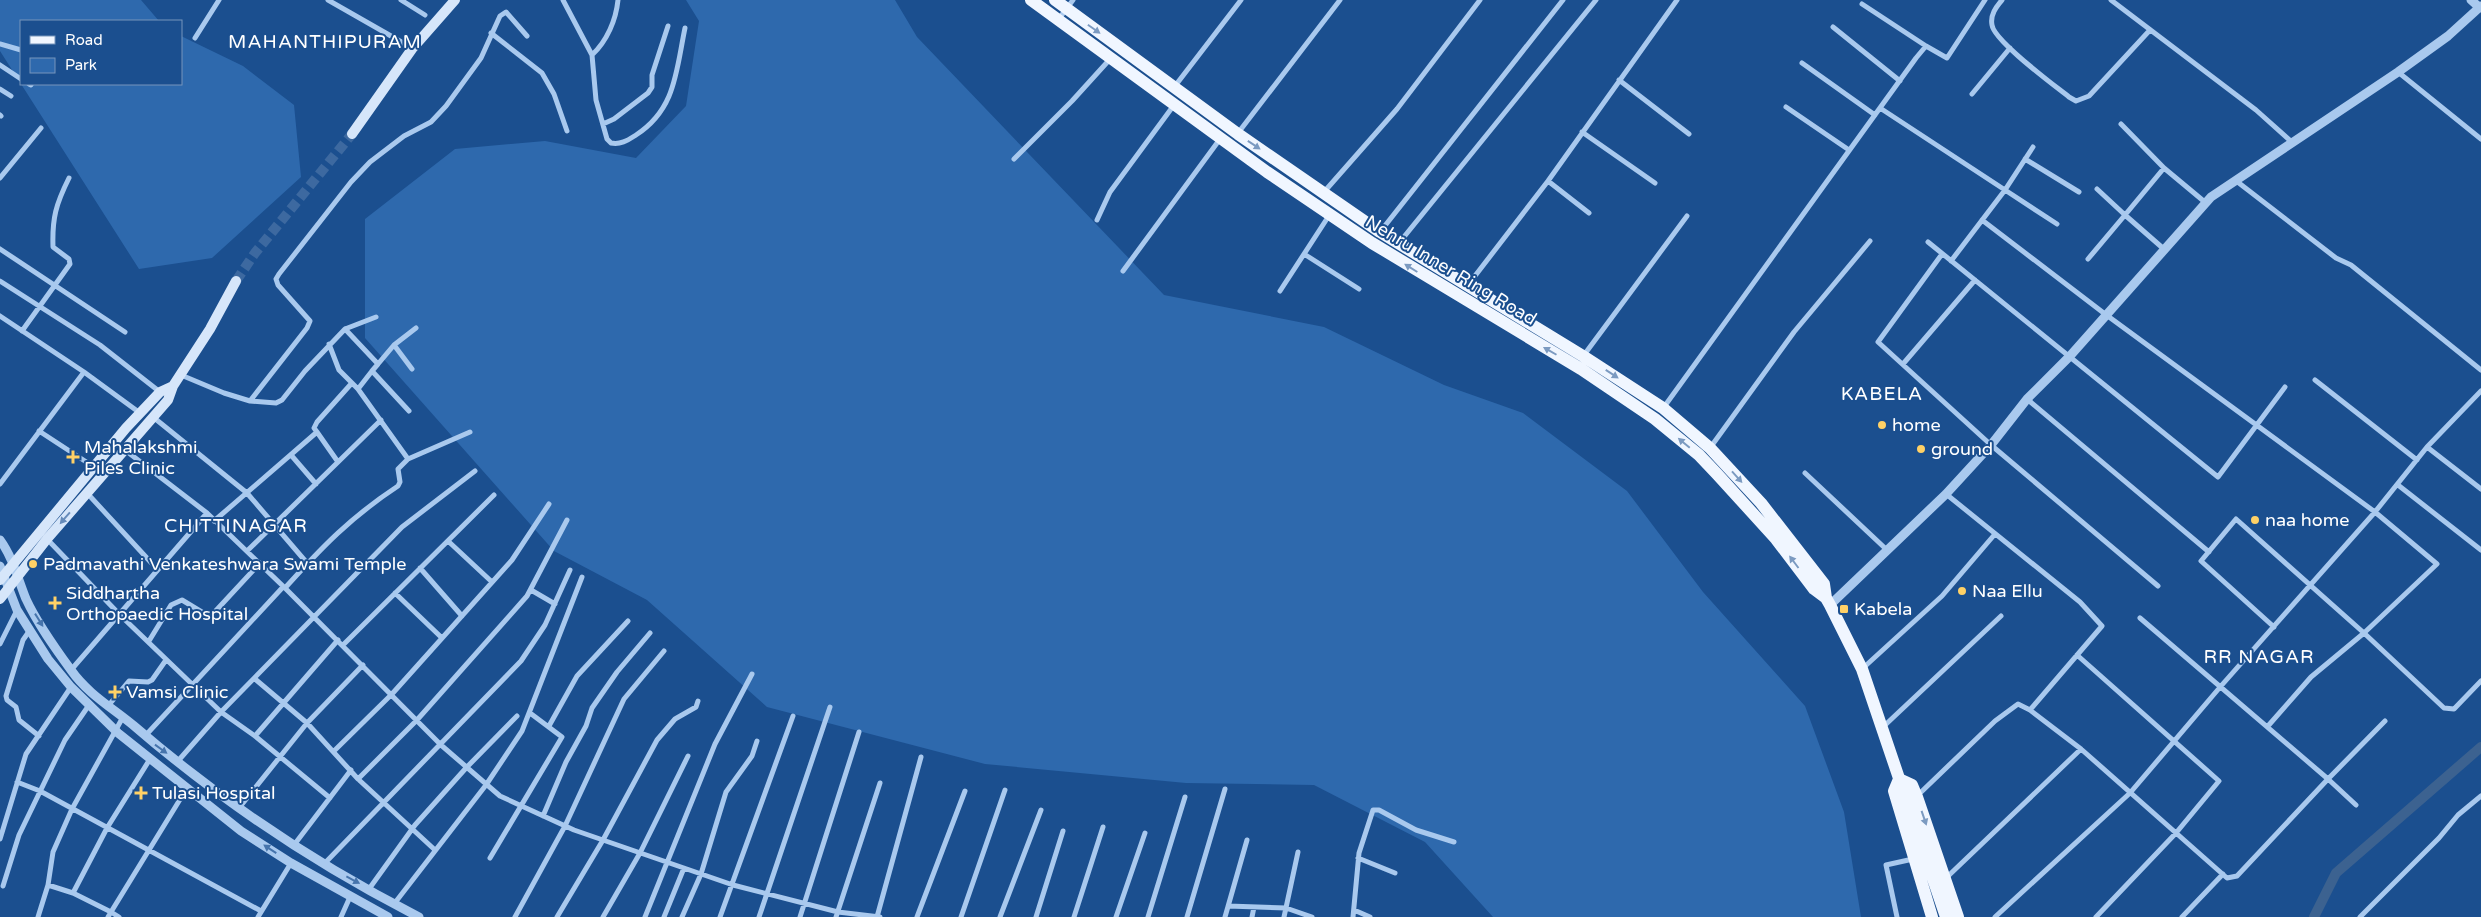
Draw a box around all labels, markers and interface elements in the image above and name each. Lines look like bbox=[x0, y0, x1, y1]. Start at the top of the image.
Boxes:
legend bbox=[20, 20, 182, 85]
one-way arrow bbox=[1088, 24, 1101, 34]
text: Road bbox=[65, 31, 103, 49]
district label: MAHANTHIPURAM bbox=[228, 31, 422, 53]
text: Park bbox=[65, 56, 97, 74]
one-way arrow bbox=[1247, 140, 1261, 150]
street label: Nehru Inner Ring Road bbox=[1361, 210, 1541, 330]
one-way arrow bbox=[1404, 263, 1417, 272]
one-way arrow bbox=[1544, 346, 1557, 355]
one-way arrow bbox=[1605, 369, 1618, 379]
district label: KABELA bbox=[1841, 383, 1923, 405]
place label: home bbox=[1892, 414, 1941, 436]
marker: home bbox=[1876, 419, 1888, 431]
place label: Mahalakshmi Piles Clinic bbox=[84, 436, 198, 479]
one-way arrow bbox=[1678, 437, 1691, 448]
place label: ground bbox=[1931, 438, 1993, 460]
marker: ground bbox=[1915, 443, 1927, 455]
marker: Mahalakshmi Piles Clinic bbox=[66, 450, 80, 464]
one-way arrow bbox=[1731, 470, 1742, 483]
place label: naa home bbox=[2265, 509, 2350, 531]
one-way arrow bbox=[60, 511, 71, 524]
marker: naa home bbox=[2249, 514, 2261, 526]
district label: CHITTINAGAR bbox=[164, 515, 308, 537]
place label: Padmavathi Venkateshwara Swami Temple bbox=[43, 553, 406, 575]
one-way arrow bbox=[1788, 556, 1799, 569]
marker: Padmavathi Venkateshwara Swami Temple bbox=[27, 558, 39, 570]
place label: Naa Ellu bbox=[1972, 580, 2043, 602]
place label: Siddhartha Orthopaedic Hospital bbox=[66, 582, 248, 625]
marker: Naa Ellu bbox=[1956, 585, 1968, 597]
marker: Siddhartha Orthopaedic Hospital bbox=[48, 596, 62, 610]
place label: Kabela bbox=[1854, 598, 1912, 620]
marker: Kabela bbox=[1838, 603, 1850, 615]
one-way arrow bbox=[34, 613, 44, 627]
district label: RR NAGAR bbox=[2203, 646, 2315, 668]
place label: Vamsi Clinic bbox=[126, 681, 228, 703]
marker: Vamsi Clinic bbox=[108, 685, 122, 699]
one-way arrow bbox=[154, 744, 168, 754]
place label: Tulasi Hospital bbox=[152, 782, 275, 804]
marker: Tulasi Hospital bbox=[134, 786, 148, 800]
one-way arrow bbox=[1920, 811, 1928, 826]
one-way arrow bbox=[263, 844, 276, 854]
one-way arrow bbox=[346, 876, 360, 884]

